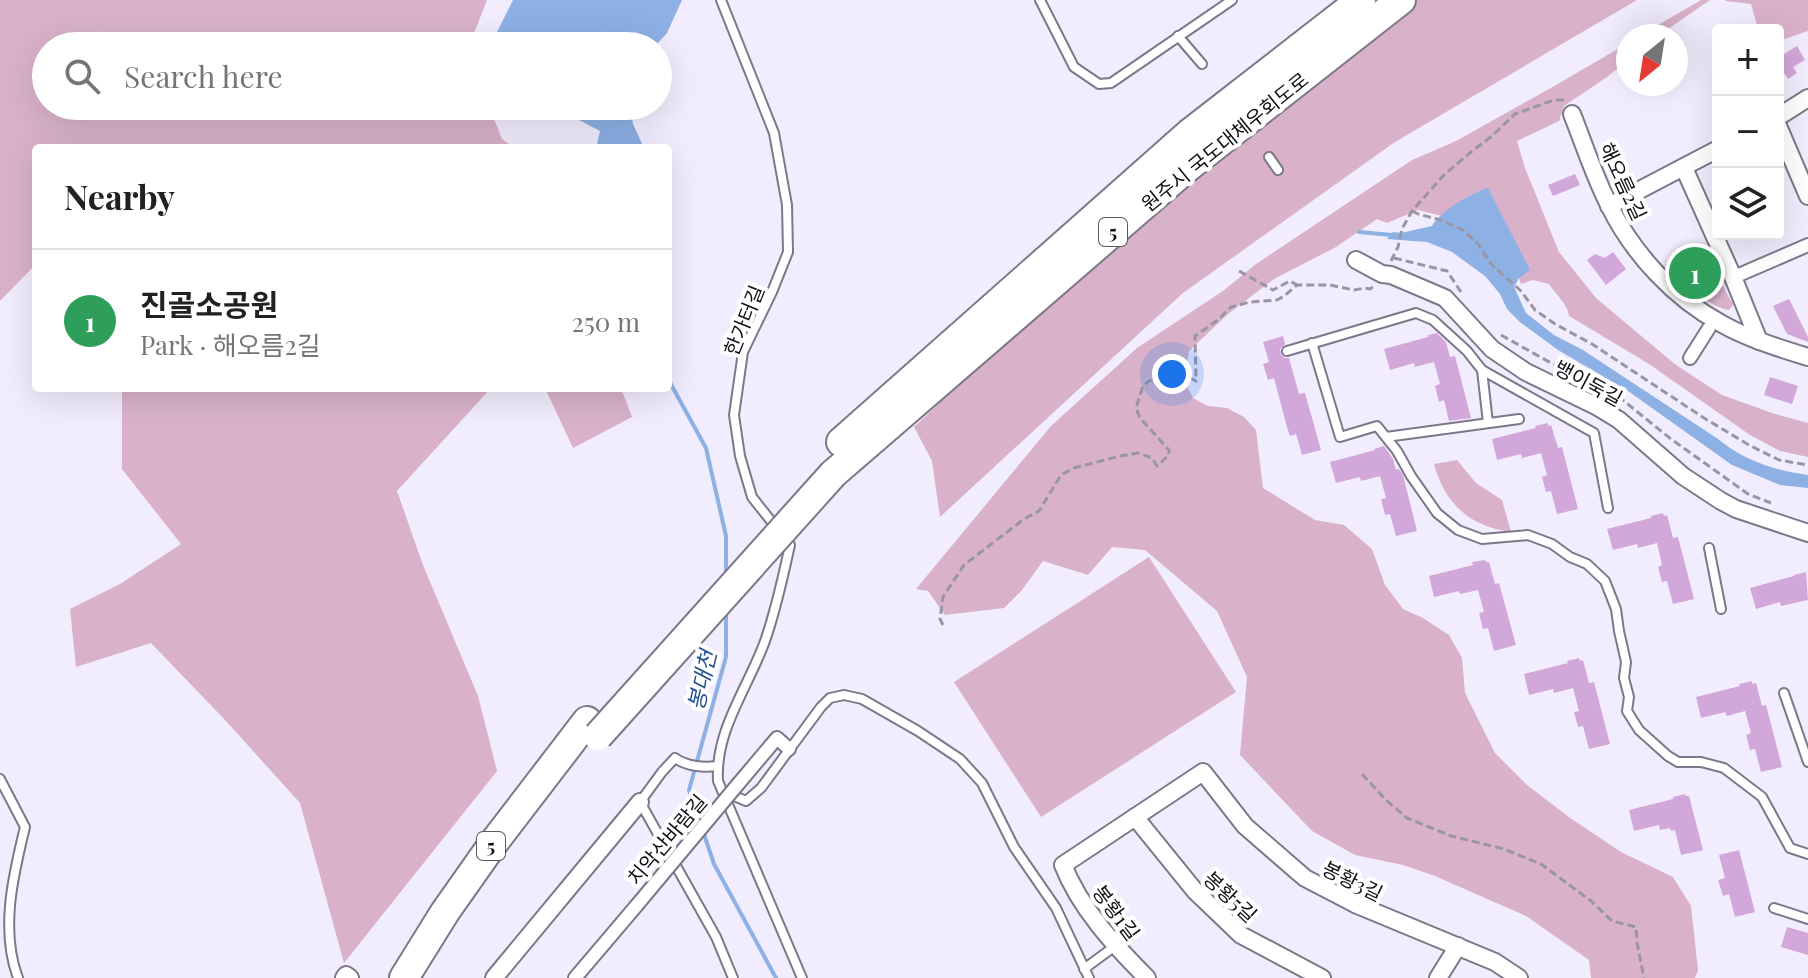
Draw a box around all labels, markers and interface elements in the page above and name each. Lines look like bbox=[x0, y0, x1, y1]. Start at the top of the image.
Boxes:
north arrow bbox=[1616, 24, 1688, 96]
map controls bbox=[1712, 24, 1784, 240]
button: + bbox=[1712, 24, 1784, 96]
search box bbox=[32, 32, 672, 120]
icon: search bbox=[60, 54, 104, 98]
text: Search here bbox=[124, 56, 283, 96]
street label: 원주시 국도대체우회도로 bbox=[1135, 65, 1313, 217]
button: − bbox=[1712, 96, 1784, 168]
street label: 해오름2길 bbox=[1594, 138, 1654, 224]
button: layers bbox=[1712, 168, 1784, 240]
text: Nearby bbox=[64, 173, 175, 219]
road number: 5 bbox=[1099, 218, 1127, 246]
pin: 1 bbox=[1669, 243, 1721, 303]
street label: 한가터길 bbox=[717, 281, 769, 359]
text: 진골소공원 bbox=[140, 284, 278, 324]
text: 1 bbox=[85, 304, 95, 339]
text: 250 m bbox=[572, 304, 640, 339]
text: Park · 해오름2길 bbox=[140, 327, 321, 362]
street label: 뱅이둑길 bbox=[1550, 353, 1628, 411]
your location bbox=[1152, 354, 1192, 394]
water label: 봉대천 bbox=[680, 644, 723, 713]
street label: 치악산바람길 bbox=[620, 788, 712, 890]
road number: 5 bbox=[477, 832, 505, 860]
street label: 봉황3길 bbox=[1318, 854, 1388, 906]
street label: 봉황5길 bbox=[1199, 864, 1263, 928]
street label: 봉황1길 bbox=[1087, 879, 1147, 945]

